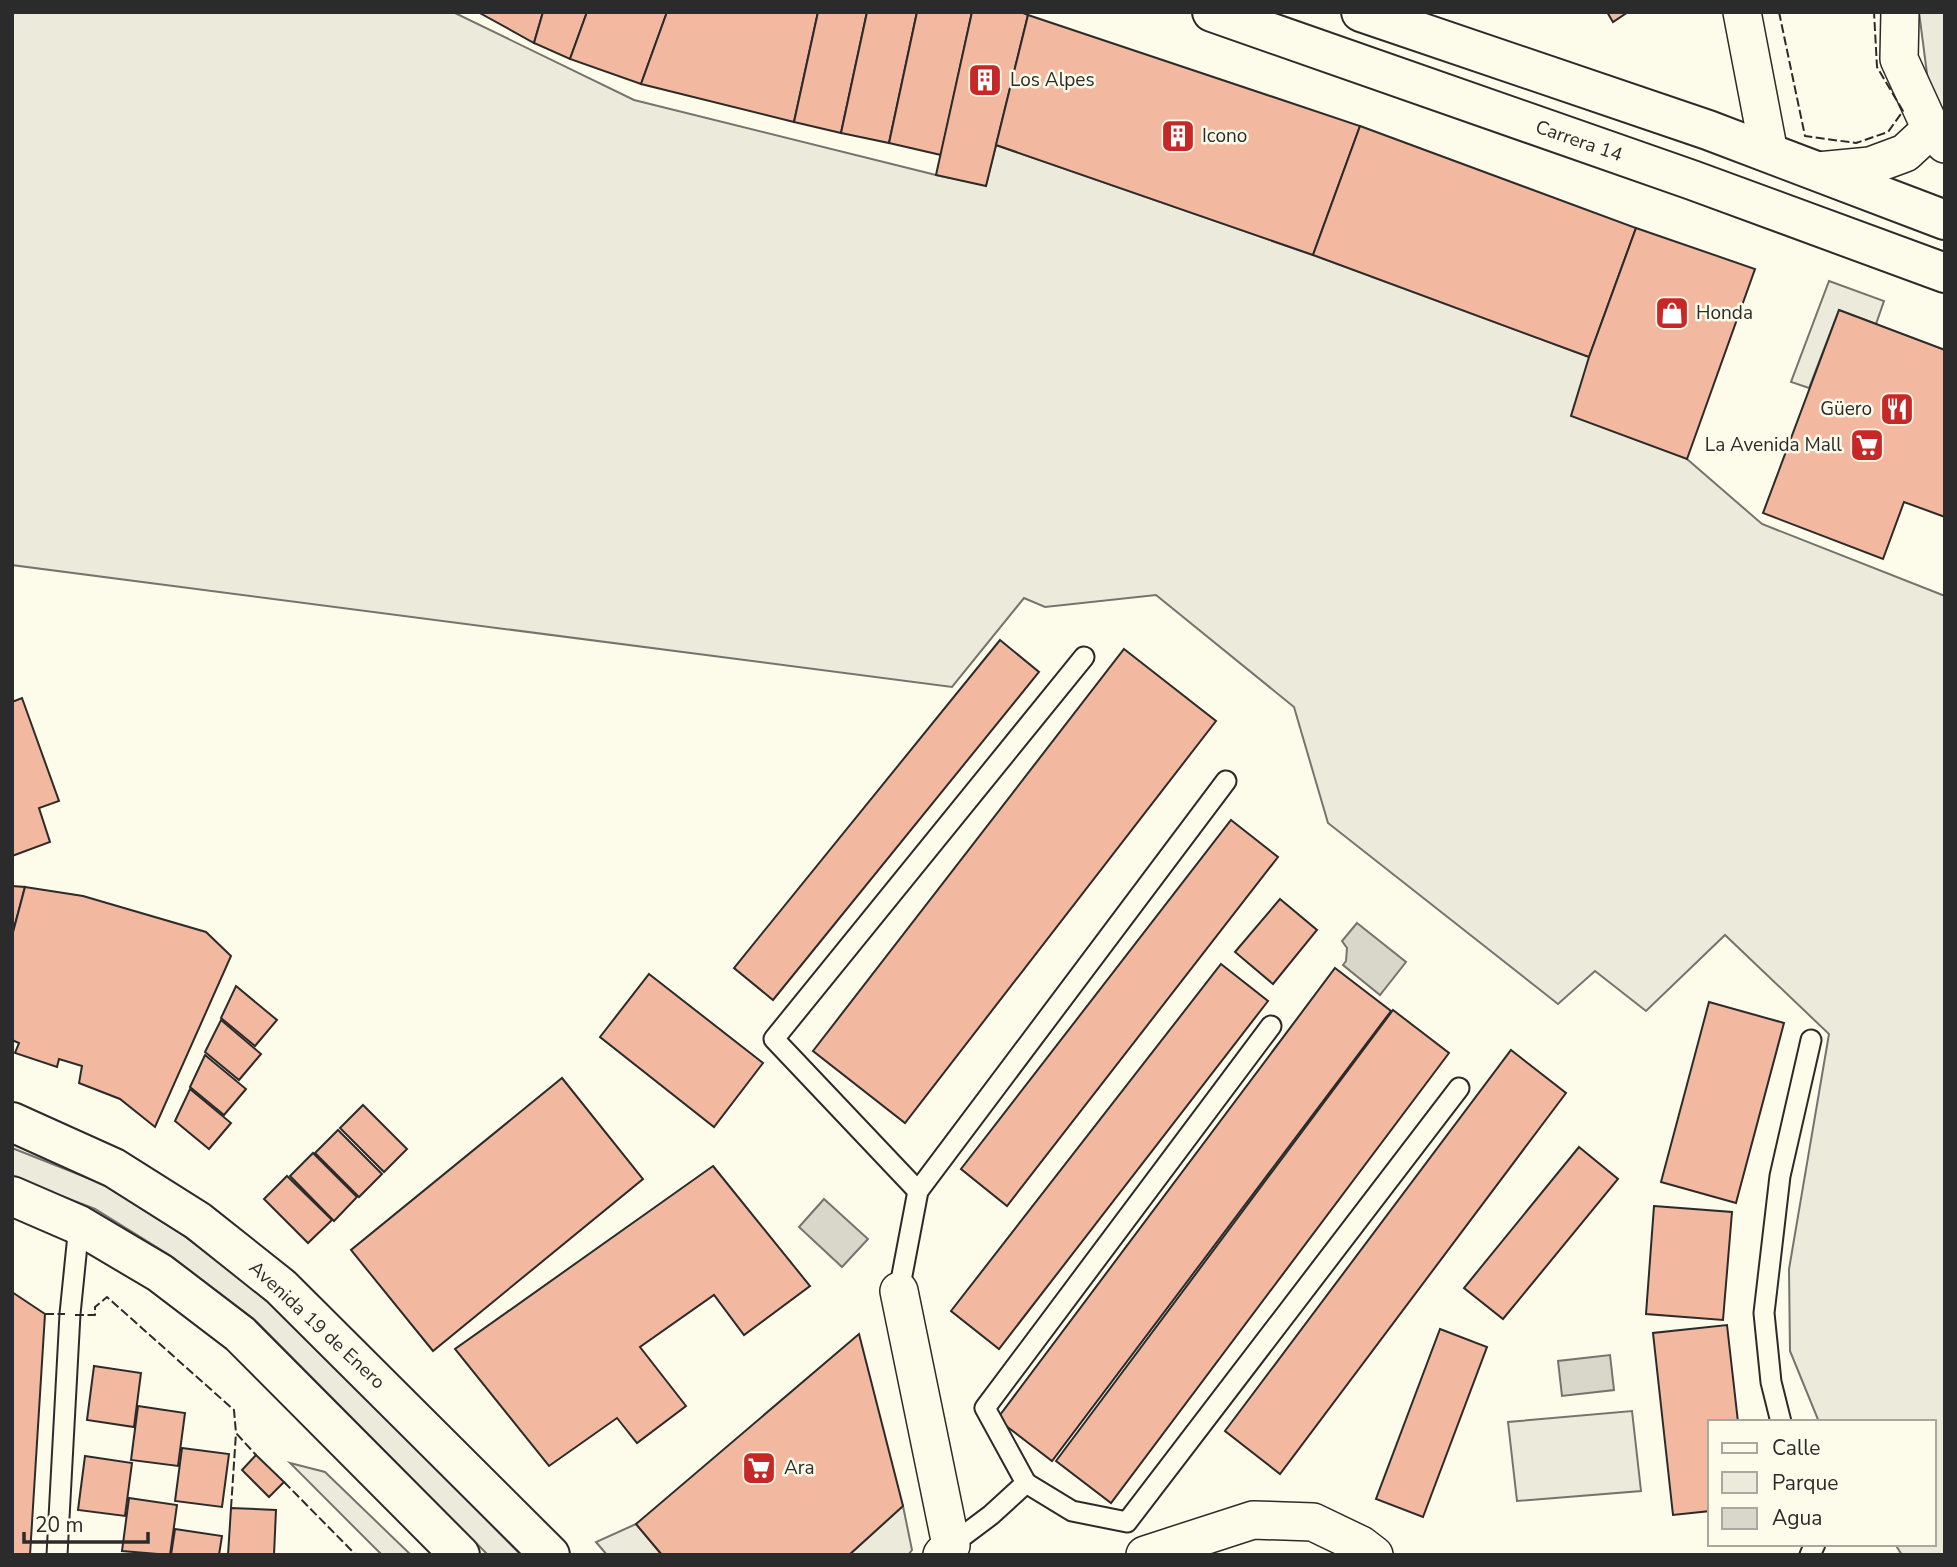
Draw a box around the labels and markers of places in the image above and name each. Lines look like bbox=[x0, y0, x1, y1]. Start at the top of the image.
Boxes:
building icon: Los Alpes bbox=[966, 61, 1004, 99]
place label: Los Alpes bbox=[1010, 67, 1095, 93]
building icon: Icono bbox=[1159, 117, 1197, 155]
place label: Icono bbox=[1202, 123, 1247, 149]
shop icon: Honda bbox=[1653, 294, 1691, 332]
place label: Honda bbox=[1696, 300, 1753, 326]
restaurant icon: Güero bbox=[1878, 390, 1916, 428]
place label: Güero bbox=[1820, 396, 1872, 422]
supermarket icon: La Avenida Mall bbox=[1848, 426, 1886, 464]
place label: La Avenida Mall bbox=[1705, 432, 1842, 458]
supermarket icon: Ara bbox=[740, 1449, 778, 1487]
place label: Ara bbox=[784, 1455, 815, 1481]

